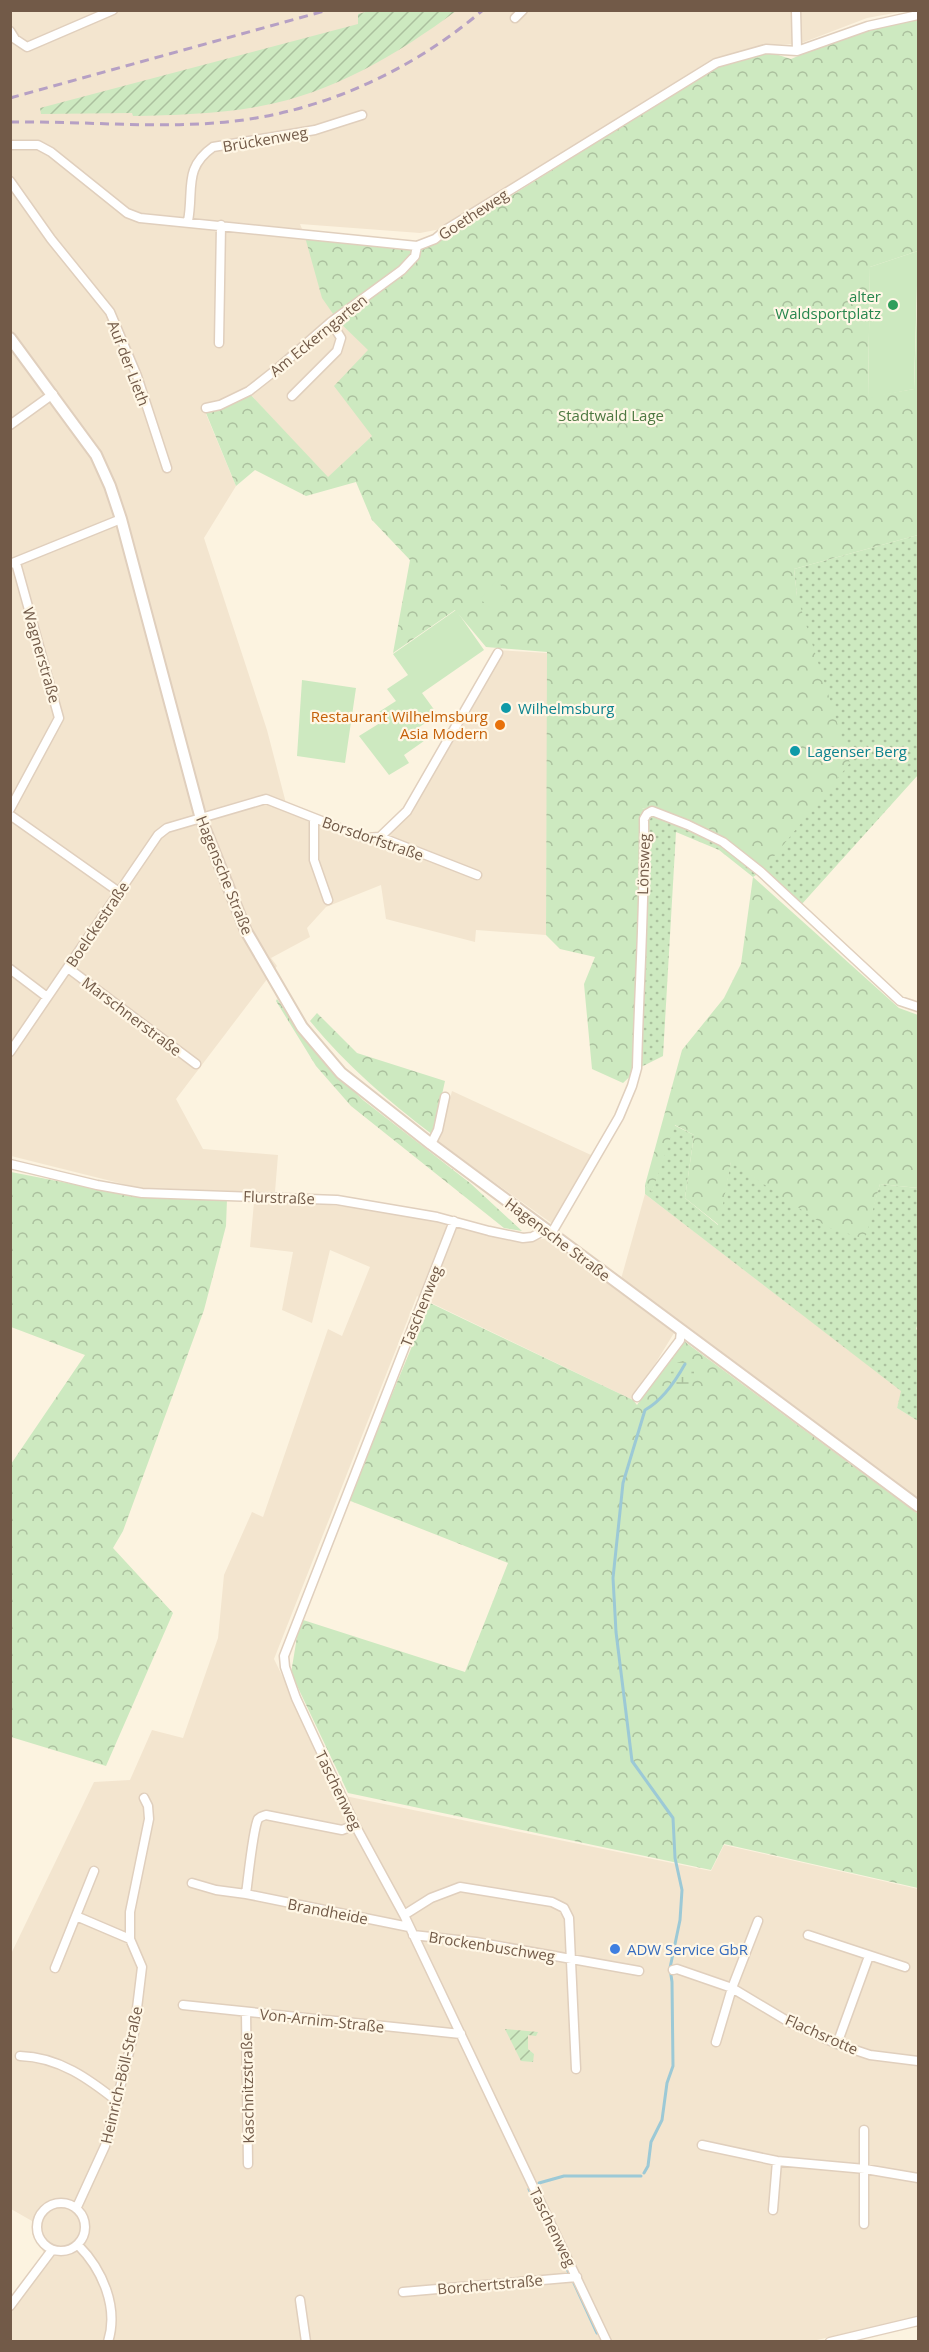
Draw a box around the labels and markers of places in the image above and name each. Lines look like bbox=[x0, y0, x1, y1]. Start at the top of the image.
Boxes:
place label: alter Waldsportplatz bbox=[775, 286, 881, 323]
marker: alter Waldsportplatz bbox=[886, 298, 900, 312]
place label: Wilhelmsburg bbox=[518, 698, 615, 718]
marker: Wilhelmsburg bbox=[499, 701, 513, 715]
place label: Restaurant Wilhelmsburg Asia Modern bbox=[311, 706, 488, 743]
marker: Restaurant Wilhelmsburg Asia Modern bbox=[493, 718, 507, 732]
place label: Lagenser Berg bbox=[807, 741, 907, 761]
marker: Lagenser Berg bbox=[788, 744, 802, 758]
place label: ADW Service GbR bbox=[627, 1939, 749, 1959]
marker: ADW Service GbR bbox=[608, 1942, 622, 1956]

